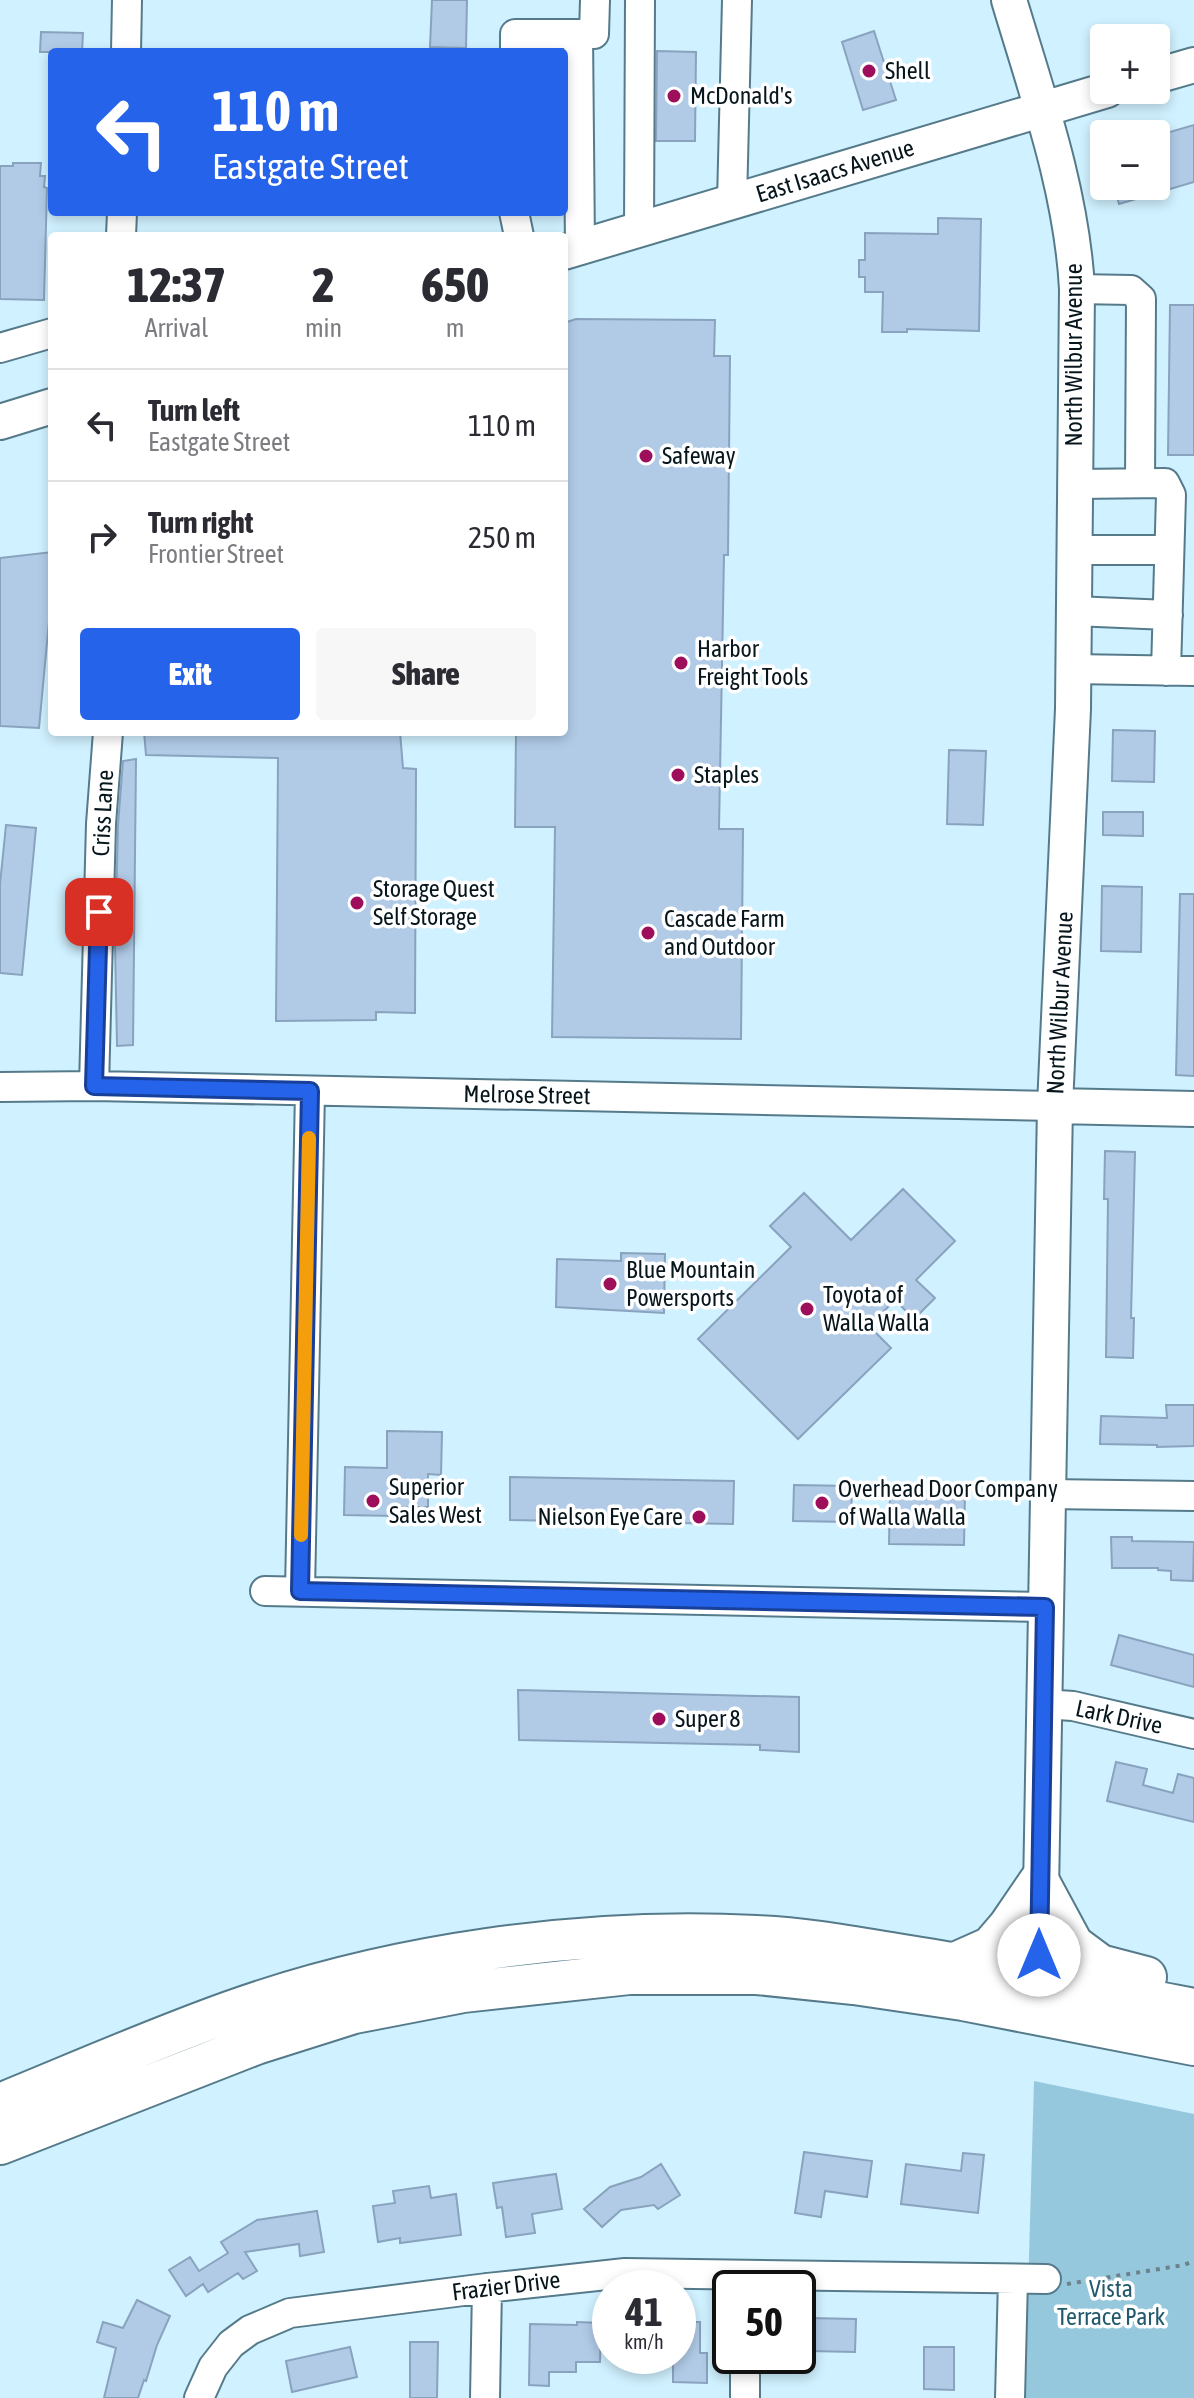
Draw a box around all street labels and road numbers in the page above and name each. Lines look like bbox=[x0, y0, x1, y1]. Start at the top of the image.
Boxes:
street label: East Isaacs Avenue bbox=[752, 134, 917, 207]
street label: North Wilbur Avenue bbox=[1060, 263, 1087, 447]
street label: Criss Lane bbox=[87, 769, 118, 857]
street label: North Wilbur Avenue bbox=[1041, 911, 1078, 1095]
street label: Melrose Street bbox=[463, 1080, 591, 1109]
street label: Lark Drive bbox=[1073, 1694, 1165, 1739]
street label: Frazier Drive bbox=[450, 2265, 562, 2306]

